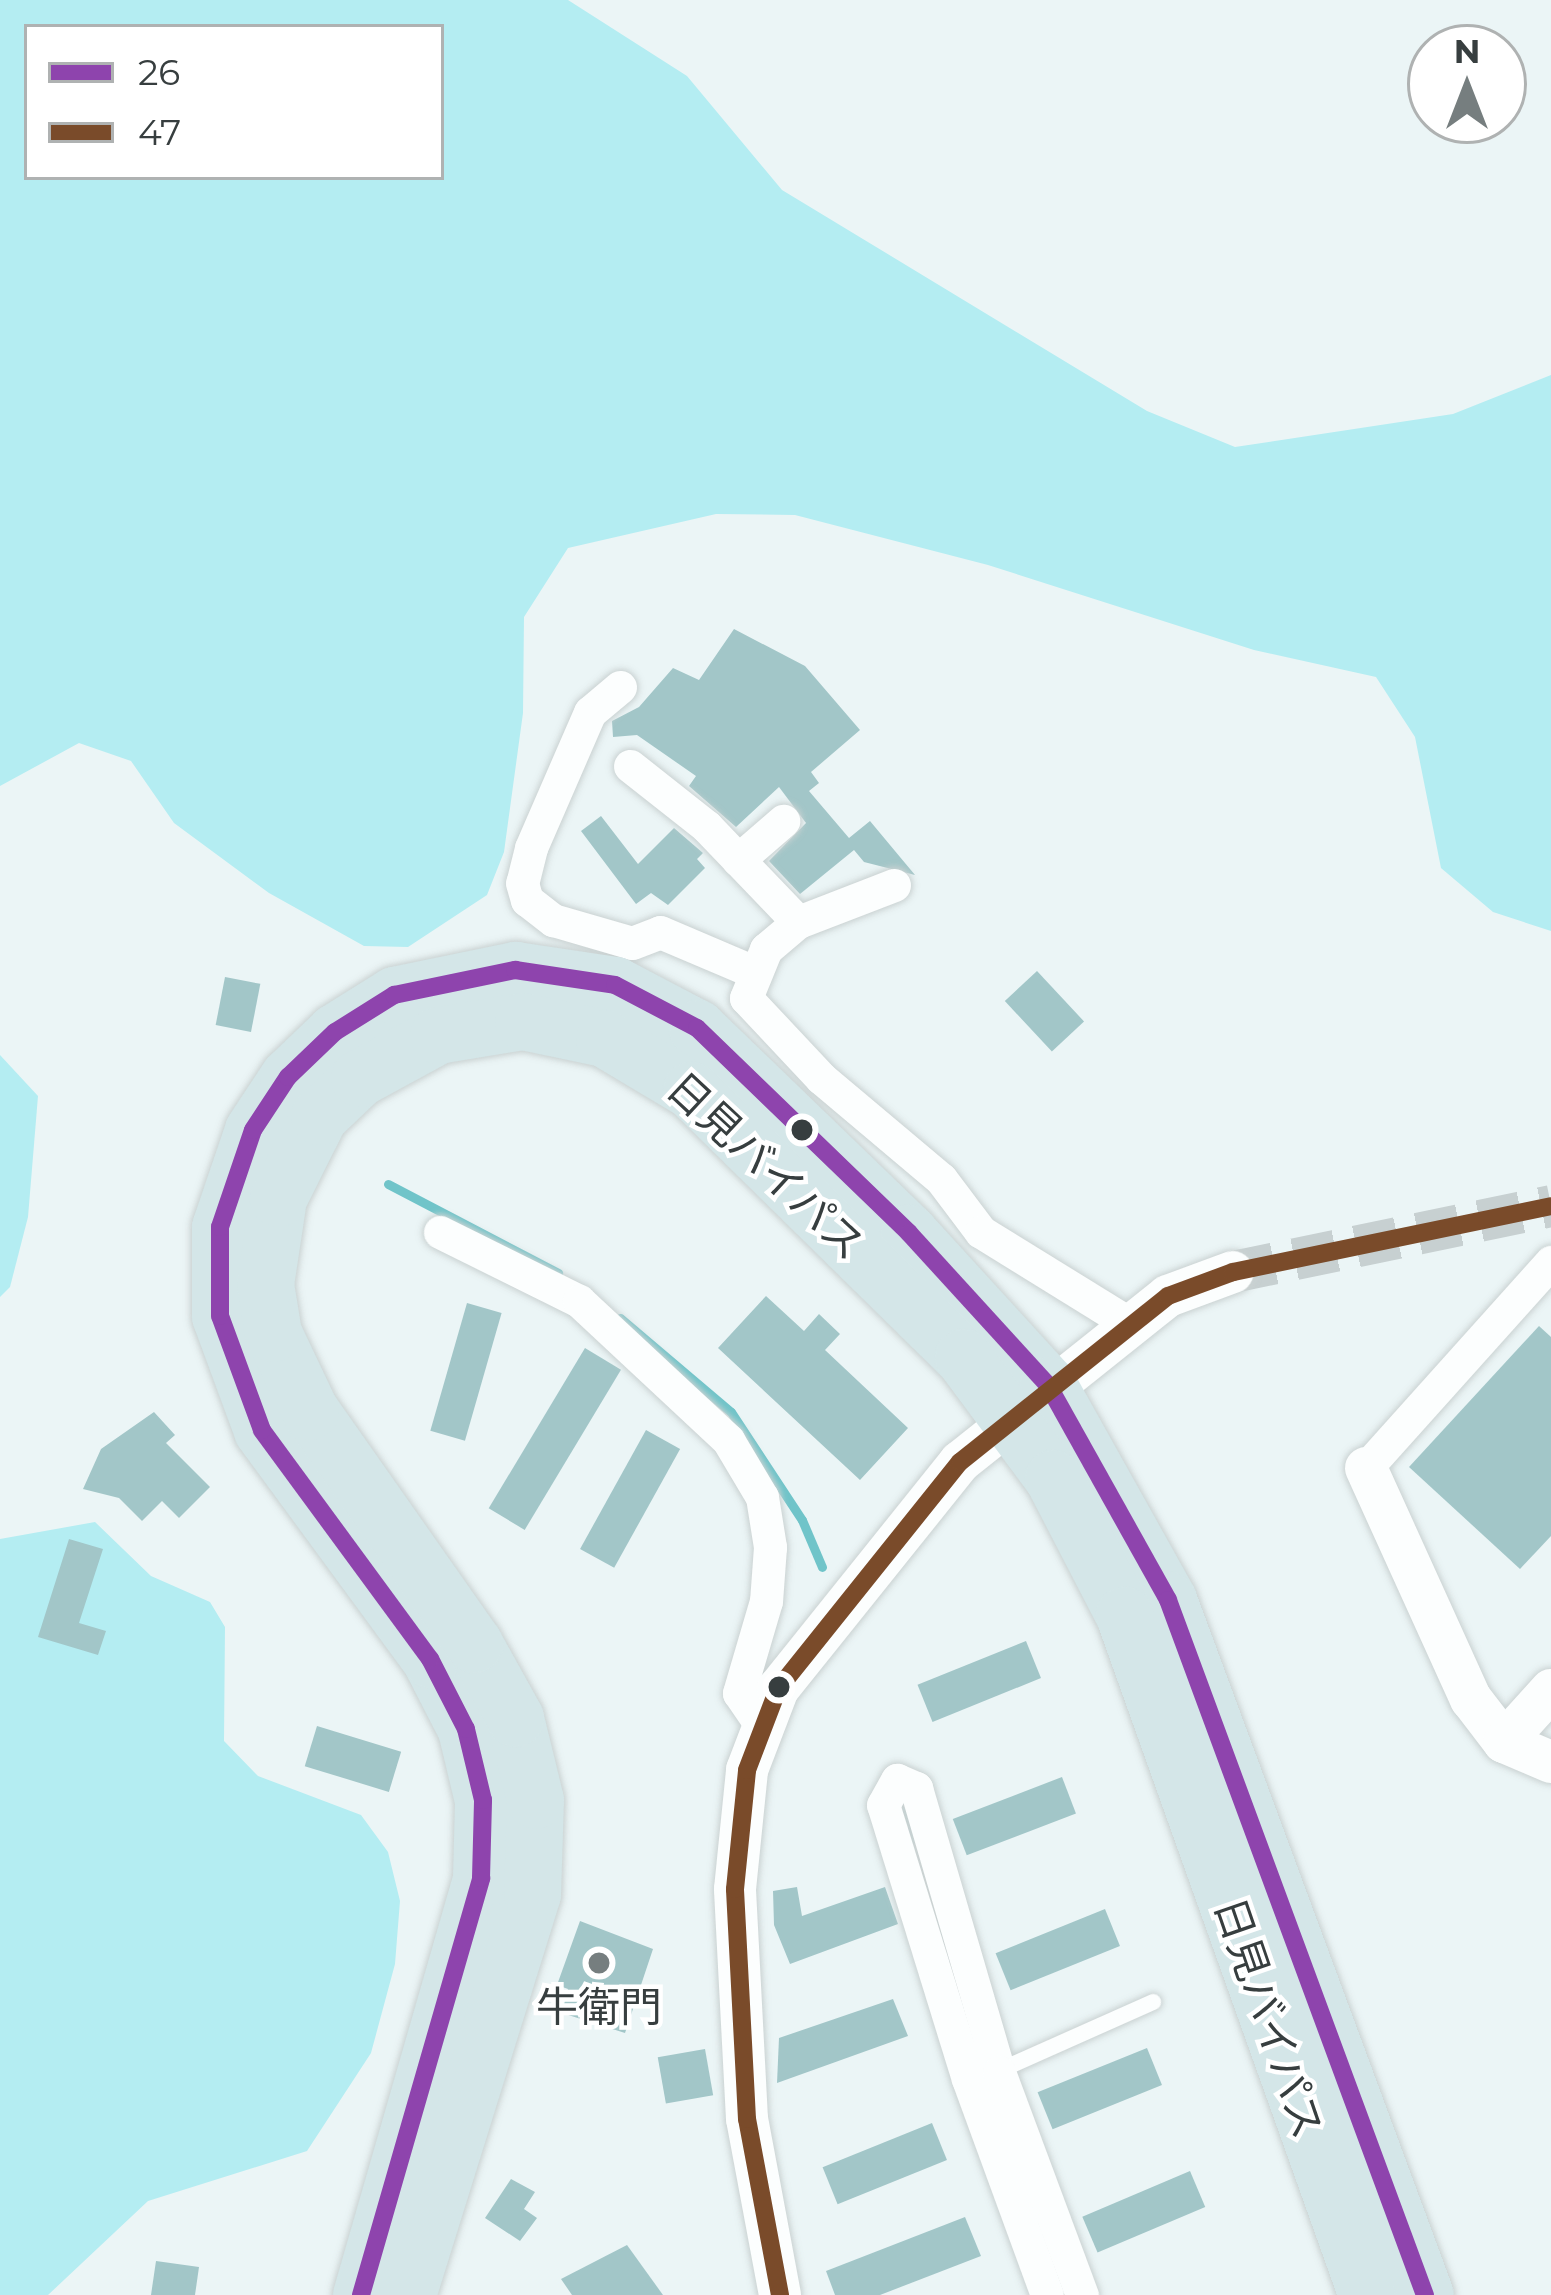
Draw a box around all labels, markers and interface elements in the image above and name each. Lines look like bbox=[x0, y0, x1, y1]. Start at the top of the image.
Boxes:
legend bbox=[24, 24, 444, 180]
north arrow bbox=[1407, 24, 1527, 144]
text: N bbox=[1454, 31, 1480, 71]
text: 26 bbox=[138, 50, 180, 94]
text: 47 bbox=[138, 110, 181, 154]
street label: 日見バイパス bbox=[657, 1062, 875, 1270]
unlabelled marker bbox=[791, 1119, 813, 1141]
unlabelled marker bbox=[768, 1676, 790, 1698]
street label: 日見バイパス bbox=[1204, 1891, 1334, 2145]
marker: 牛衛門 bbox=[586, 1950, 612, 1976]
place label: 牛衛門 bbox=[536, 1982, 662, 2032]

